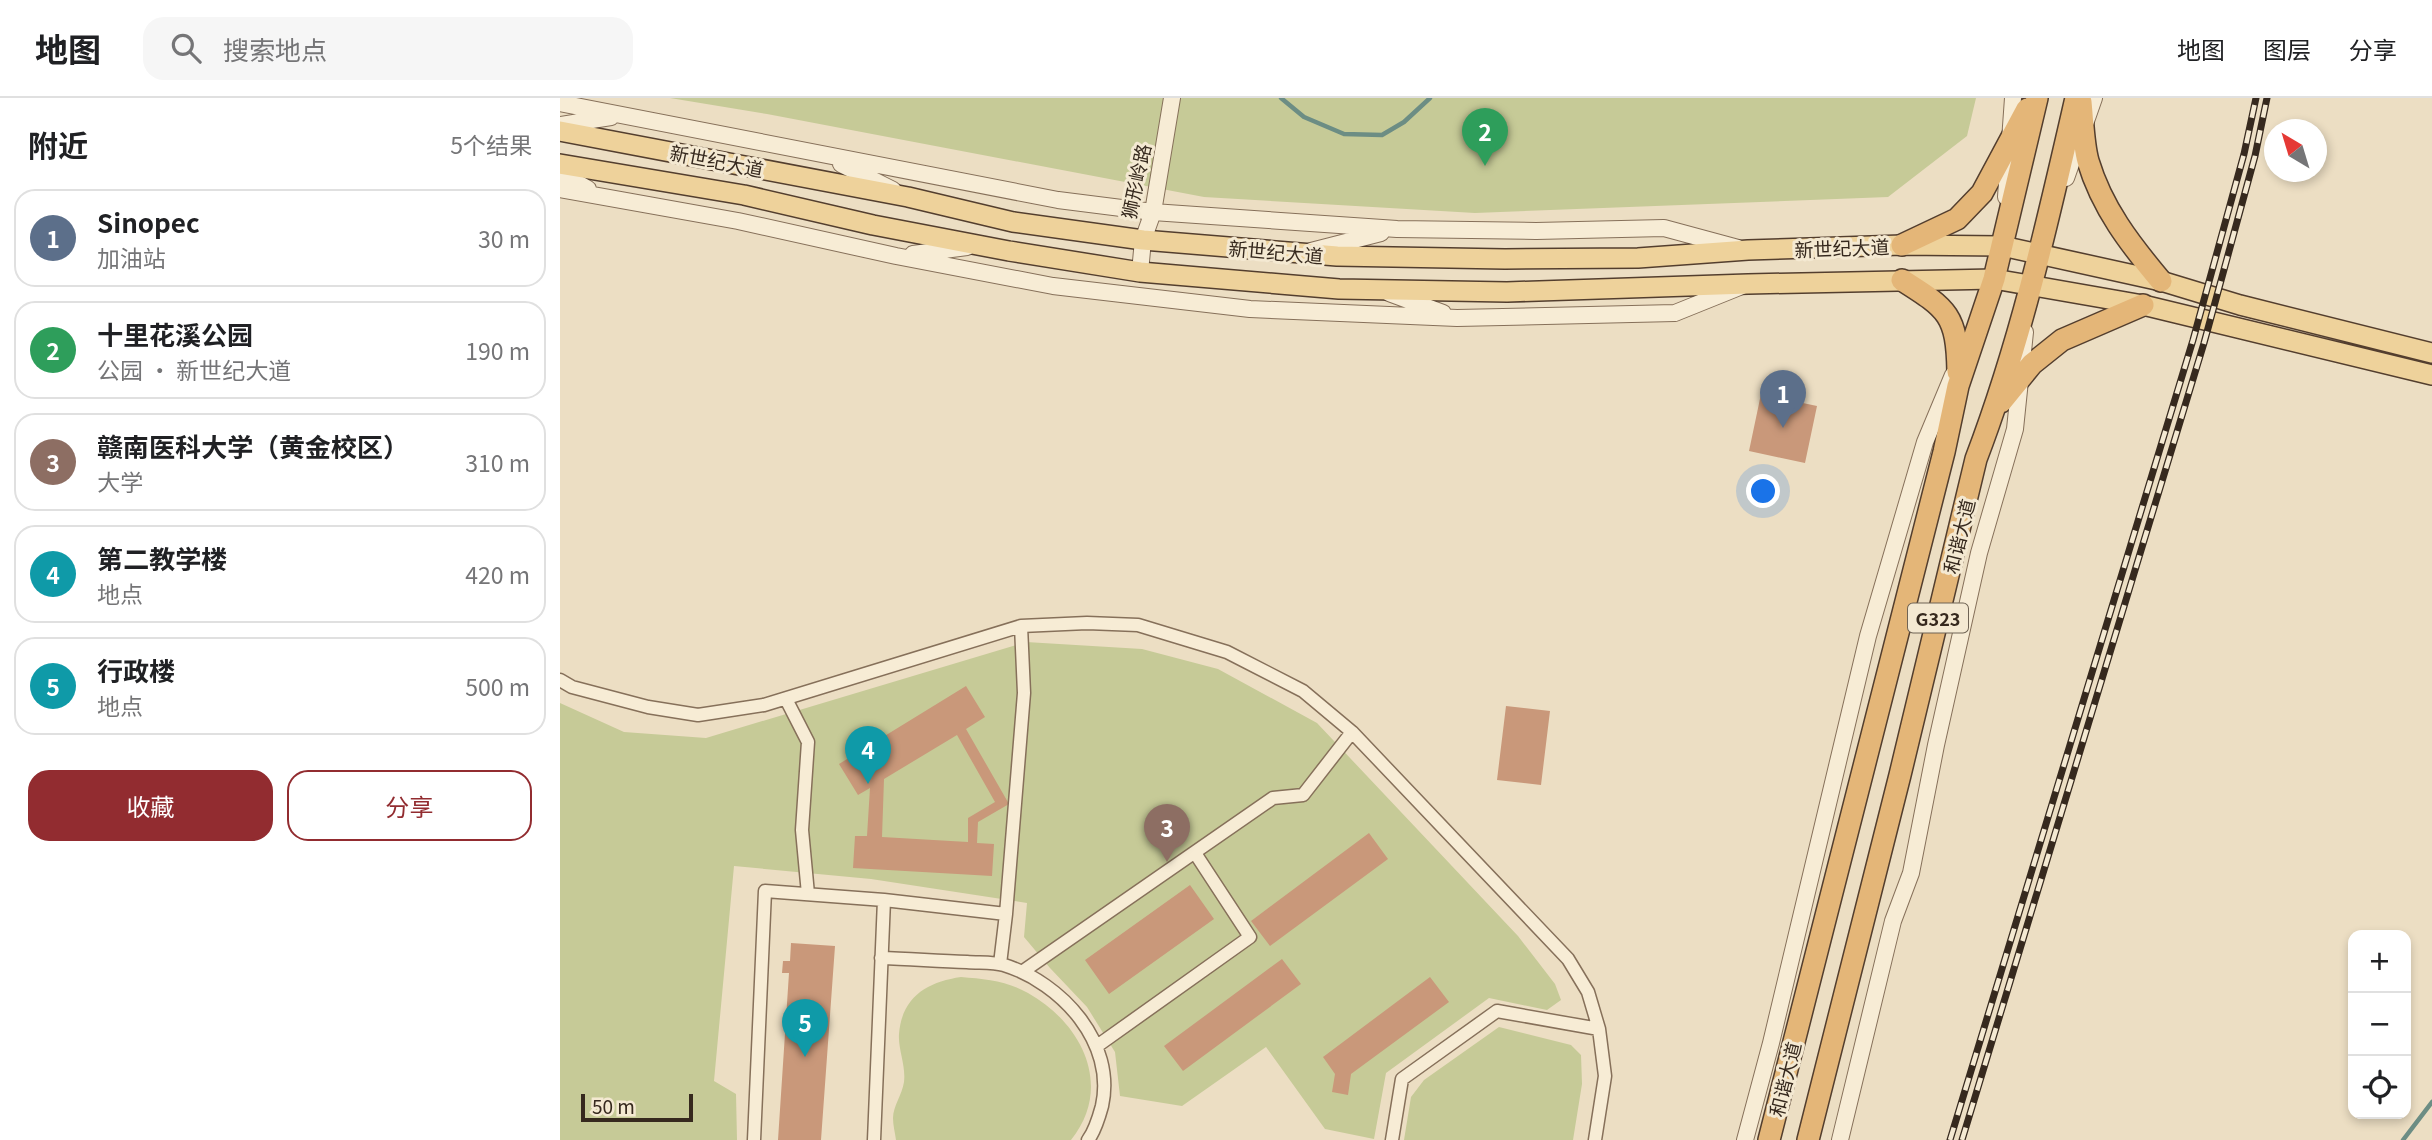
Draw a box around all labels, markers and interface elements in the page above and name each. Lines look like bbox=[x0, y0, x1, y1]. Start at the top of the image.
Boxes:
search box bbox=[143, 17, 633, 80]
text: 地图 bbox=[35, 24, 101, 72]
icon: search bbox=[167, 29, 205, 67]
text: 搜索地点 bbox=[223, 30, 327, 67]
text: 地图 bbox=[2177, 31, 2225, 66]
text: 图层 bbox=[2263, 31, 2311, 66]
text: 分享 bbox=[2349, 31, 2397, 66]
pin: 2 bbox=[1462, 108, 1508, 166]
north arrow bbox=[2264, 119, 2327, 182]
text: 附近 bbox=[28, 122, 88, 166]
text: 5个结果 bbox=[450, 127, 532, 161]
street label: 新世纪大道 bbox=[668, 138, 766, 182]
street label: 狮形岭路 bbox=[1114, 141, 1156, 221]
text: Sinopec bbox=[97, 203, 200, 240]
text: 1 bbox=[46, 221, 60, 255]
text: 30 m bbox=[478, 221, 530, 255]
street label: 新世纪大道 bbox=[1794, 232, 1890, 262]
street label: 新世纪大道 bbox=[1227, 233, 1325, 269]
text: 加油站 bbox=[97, 240, 166, 274]
text: 十里花溪公园 bbox=[97, 315, 253, 352]
text: 2 bbox=[46, 333, 60, 367]
text: 190 m bbox=[465, 333, 530, 367]
text: 公园 · 新世纪大道 bbox=[97, 352, 291, 386]
pin: 1 bbox=[1760, 370, 1806, 428]
text: 赣南医科大学（黄金校区） bbox=[97, 427, 409, 464]
text: 3 bbox=[46, 445, 60, 479]
text: 310 m bbox=[465, 445, 530, 479]
text: 大学 bbox=[97, 464, 143, 498]
your location bbox=[1746, 474, 1780, 508]
street label: 和谐大道 bbox=[1936, 496, 1980, 576]
text: 第二教学楼 bbox=[97, 539, 227, 576]
text: 4 bbox=[46, 557, 60, 591]
text: 420 m bbox=[465, 557, 530, 591]
text: 地点 bbox=[97, 576, 143, 610]
road number: G323 bbox=[1908, 604, 1968, 632]
text: 行政楼 bbox=[97, 651, 175, 688]
text: 5 bbox=[46, 669, 60, 703]
text: 500 m bbox=[465, 669, 530, 703]
text: 地点 bbox=[97, 688, 143, 722]
pin: 4 bbox=[845, 726, 891, 784]
button: 收藏 bbox=[28, 770, 273, 841]
button: 分享 bbox=[287, 770, 532, 841]
pin: 3 bbox=[1144, 804, 1190, 862]
map controls bbox=[2348, 930, 2411, 1119]
button: + bbox=[2348, 930, 2411, 993]
button: − bbox=[2348, 993, 2411, 1056]
pin: 5 bbox=[782, 999, 828, 1057]
street label: 和谐大道 bbox=[1762, 1039, 1806, 1119]
button: locate bbox=[2348, 1056, 2411, 1119]
scale bar bbox=[581, 1091, 693, 1123]
text: 50 m bbox=[592, 1092, 635, 1119]

